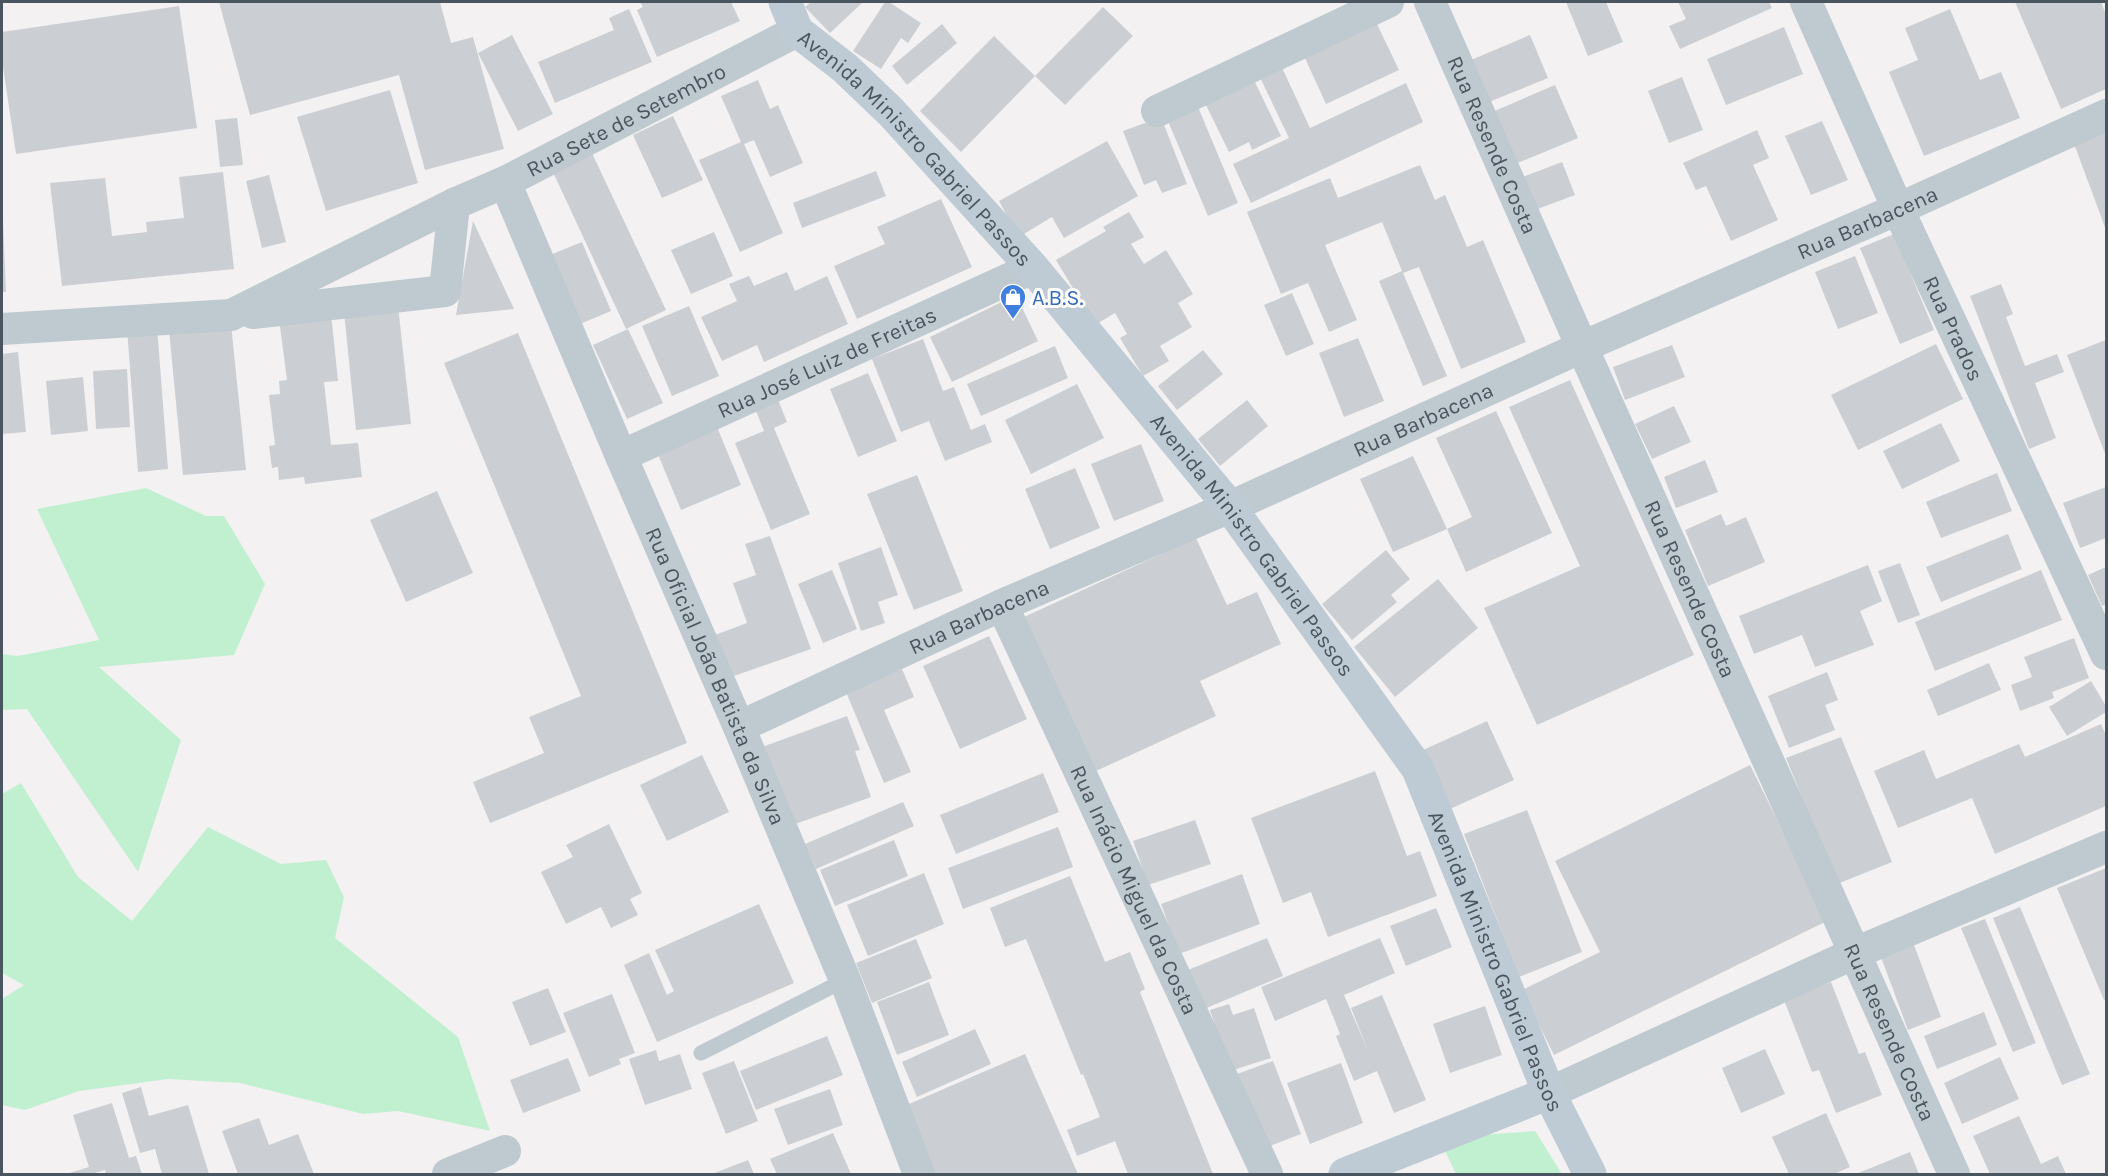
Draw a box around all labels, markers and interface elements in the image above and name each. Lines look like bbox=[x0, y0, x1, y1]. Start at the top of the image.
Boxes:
street label: Avenida Ministro Gabriel Passos bbox=[793, 25, 1037, 272]
street label: Rua Resende Costa bbox=[1441, 52, 1543, 238]
street label: Rua Sete de Setembro bbox=[522, 58, 730, 183]
street label: Rua Barbacena bbox=[1793, 181, 1942, 266]
street label: Rua Prados bbox=[1917, 272, 1988, 385]
shop icon: A.B.S. bbox=[998, 282, 1028, 320]
place label: A.B.S. bbox=[1032, 285, 1083, 311]
street label: Rua José Luiz de Freitas bbox=[713, 302, 941, 424]
street label: Rua Barbacena bbox=[1349, 377, 1498, 463]
street label: Avenida Ministro Gabriel Passos bbox=[1144, 409, 1359, 682]
street label: Rua Resende Costa bbox=[1639, 496, 1741, 682]
street label: Rua Oficial João Batista da Silva bbox=[640, 523, 791, 829]
street label: Rua Barbacena bbox=[905, 574, 1053, 660]
street label: Rua Inácio Miguel da Costa bbox=[1064, 761, 1203, 1019]
street label: Avenida Ministro Gabriel Passos bbox=[1422, 807, 1568, 1116]
street label: Rua Resende Costa bbox=[1838, 939, 1940, 1125]

